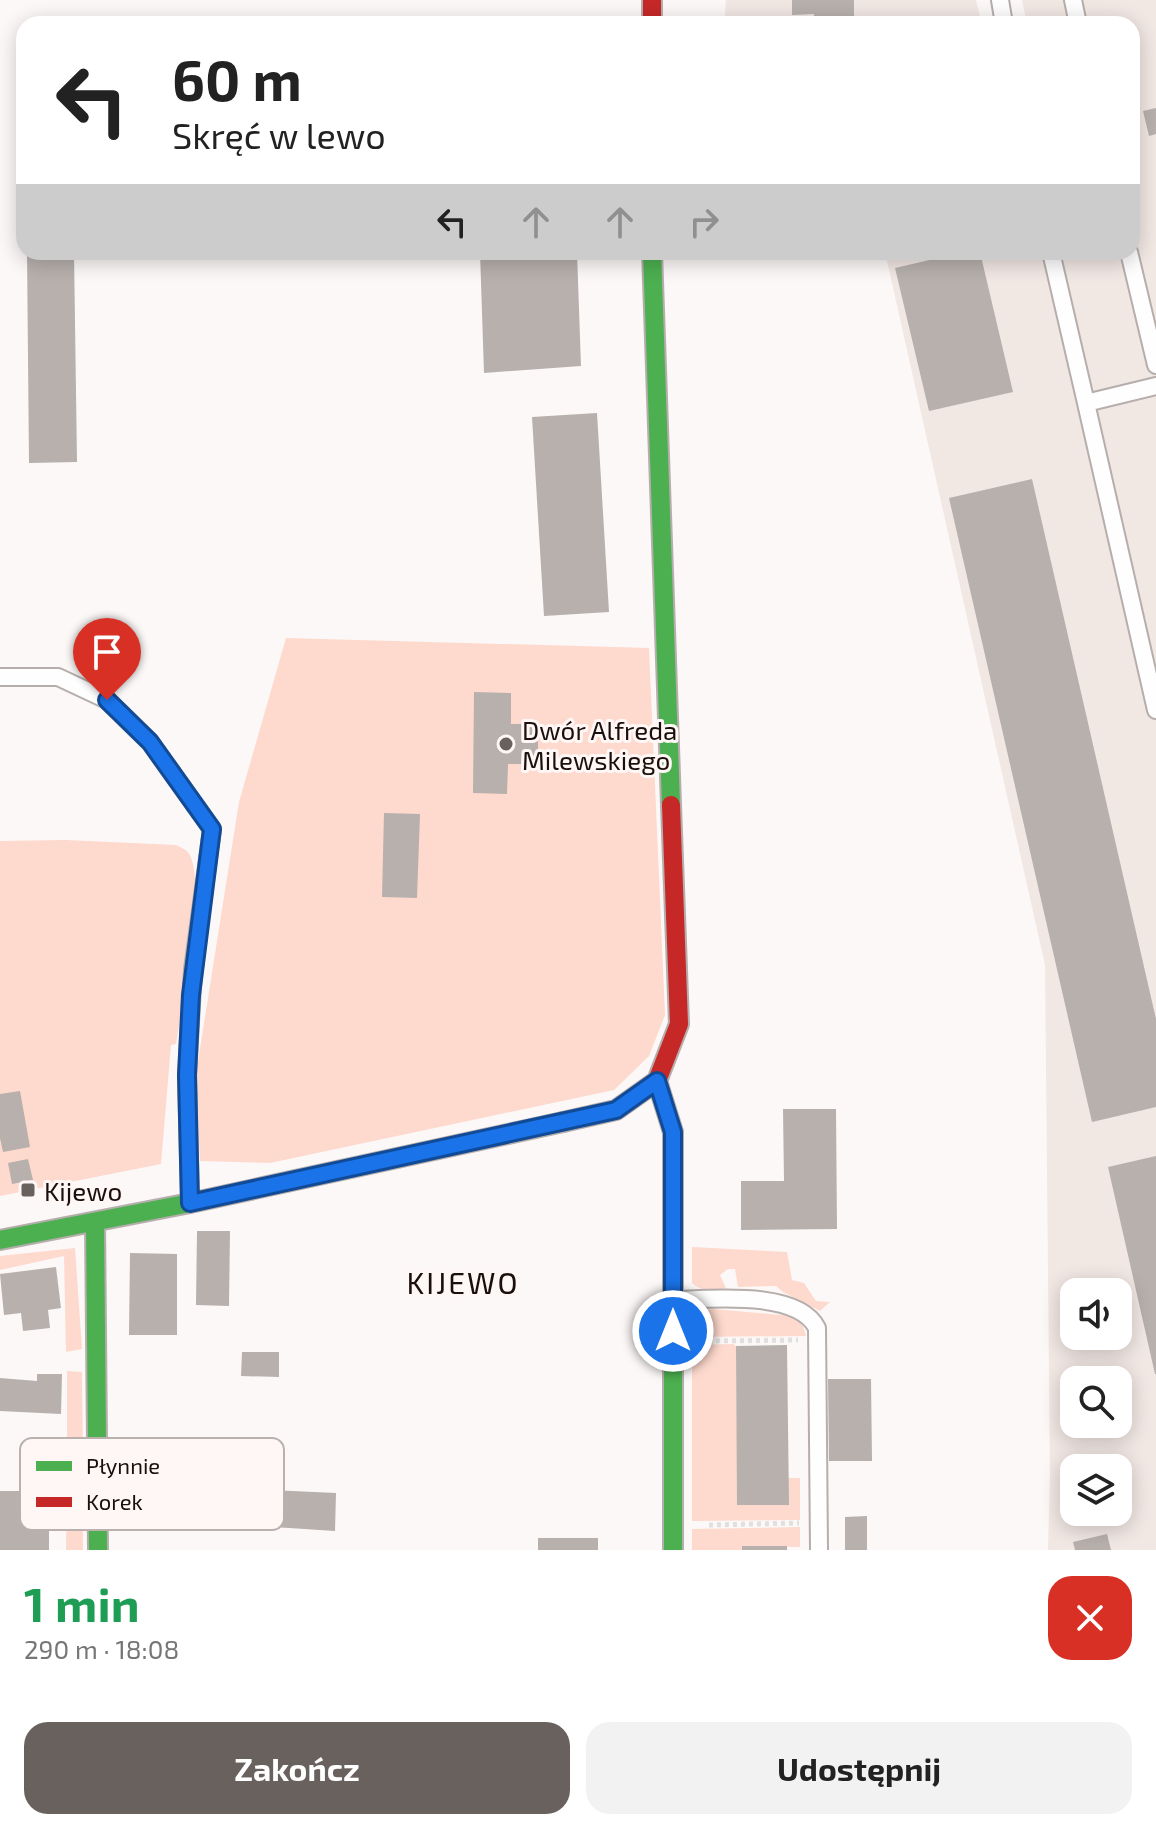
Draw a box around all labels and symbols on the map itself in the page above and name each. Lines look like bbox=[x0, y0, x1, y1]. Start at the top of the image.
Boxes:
pin bbox=[73, 618, 141, 700]
place label: Dwór Alfreda Milewskiego bbox=[522, 714, 677, 775]
marker: Dwór Alfreda Milewskiego bbox=[497, 735, 515, 753]
place label: Kijewo bbox=[44, 1175, 122, 1206]
marker: Kijewo bbox=[19, 1181, 37, 1199]
district label: KIJEWO bbox=[406, 1264, 520, 1300]
position arrow bbox=[631, 1289, 715, 1373]
legend bbox=[20, 1438, 284, 1530]
text: Płynnie bbox=[86, 1452, 160, 1478]
text: Korek bbox=[86, 1488, 143, 1514]

